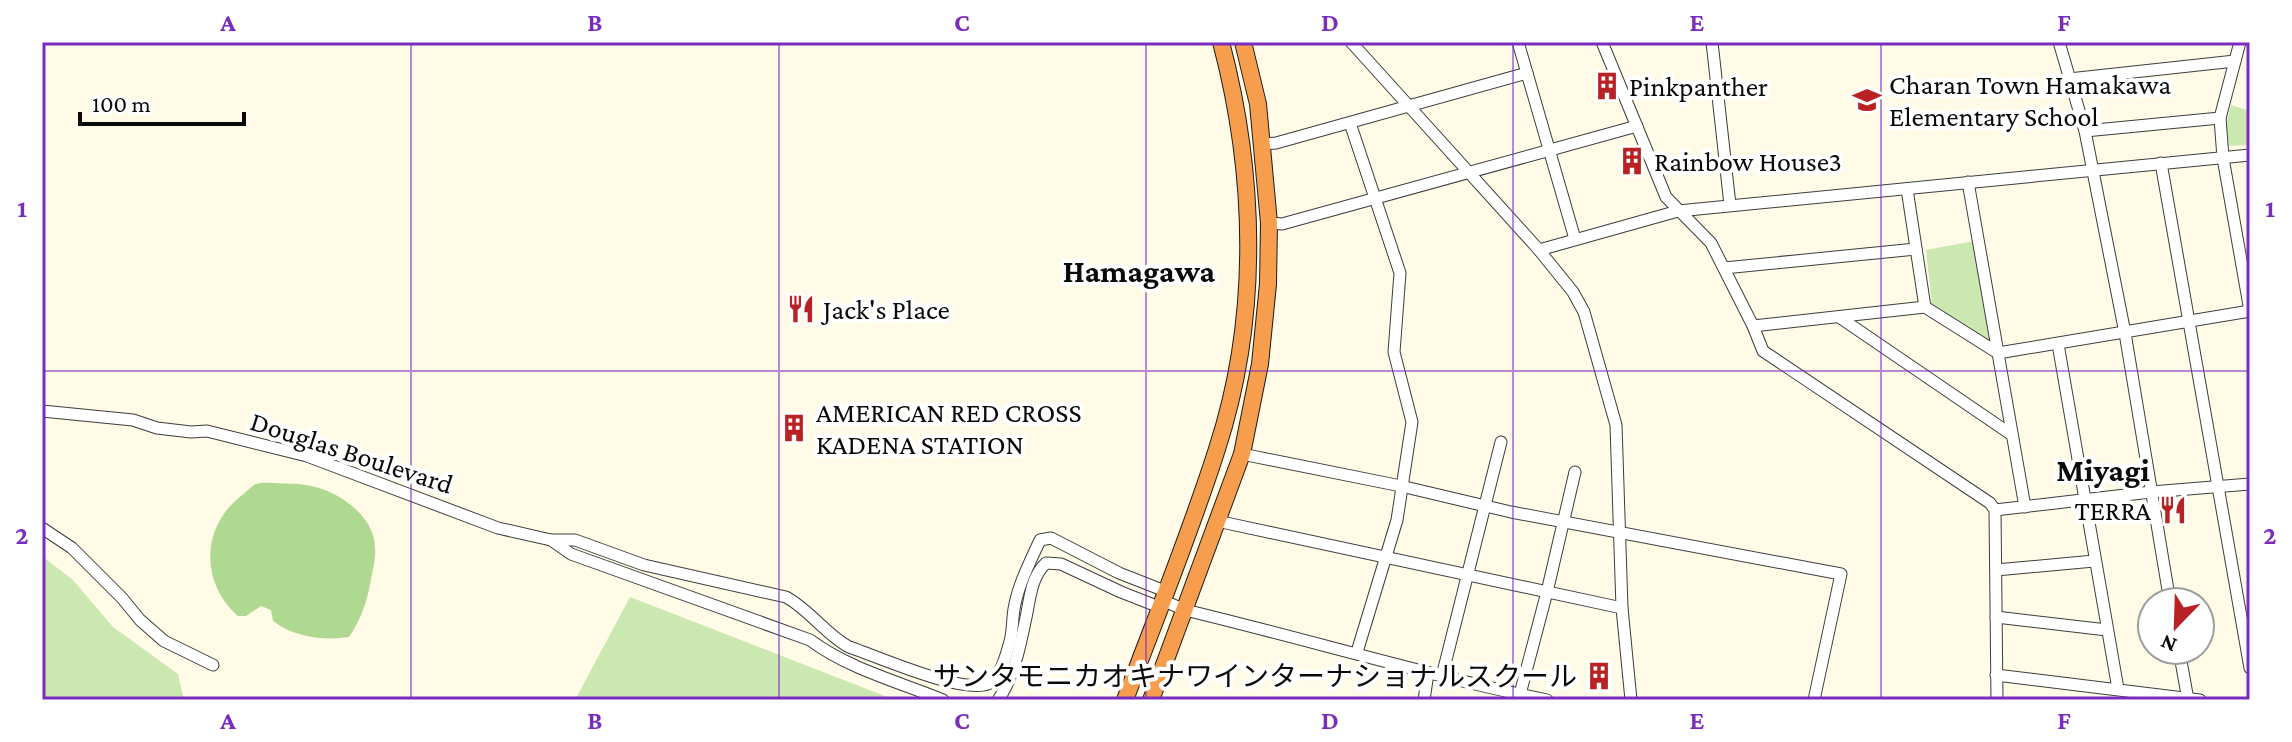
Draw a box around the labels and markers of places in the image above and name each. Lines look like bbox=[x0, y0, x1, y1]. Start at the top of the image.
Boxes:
place label: Charan Town Hamakawa Elementary School bbox=[1889, 69, 2171, 132]
building icon: Pinkpanther bbox=[1592, 71, 1622, 101]
place label: Pinkpanther bbox=[1629, 71, 1768, 102]
school or university icon: Charan Town Hamakawa Elementary School bbox=[1852, 85, 1882, 115]
building icon: Rainbow House3 bbox=[1617, 146, 1647, 176]
place label: Rainbow House3 bbox=[1654, 146, 1842, 177]
restaurant icon: Jack's Place bbox=[786, 294, 816, 324]
place label: Jack's Place bbox=[820, 294, 950, 325]
place label: AMERICAN RED CROSS KADENA STATION bbox=[816, 397, 1081, 460]
building icon: AMERICAN RED CROSS KADENA STATION bbox=[779, 413, 809, 443]
place label: TERRA bbox=[2074, 495, 2151, 526]
restaurant icon: TERRA bbox=[2158, 495, 2188, 525]
place label: サンタモニカオキナワインターナショナルスクール bbox=[933, 661, 1577, 692]
building icon: サンタモニカオキナワインターナショナルスクール bbox=[1584, 661, 1614, 691]

